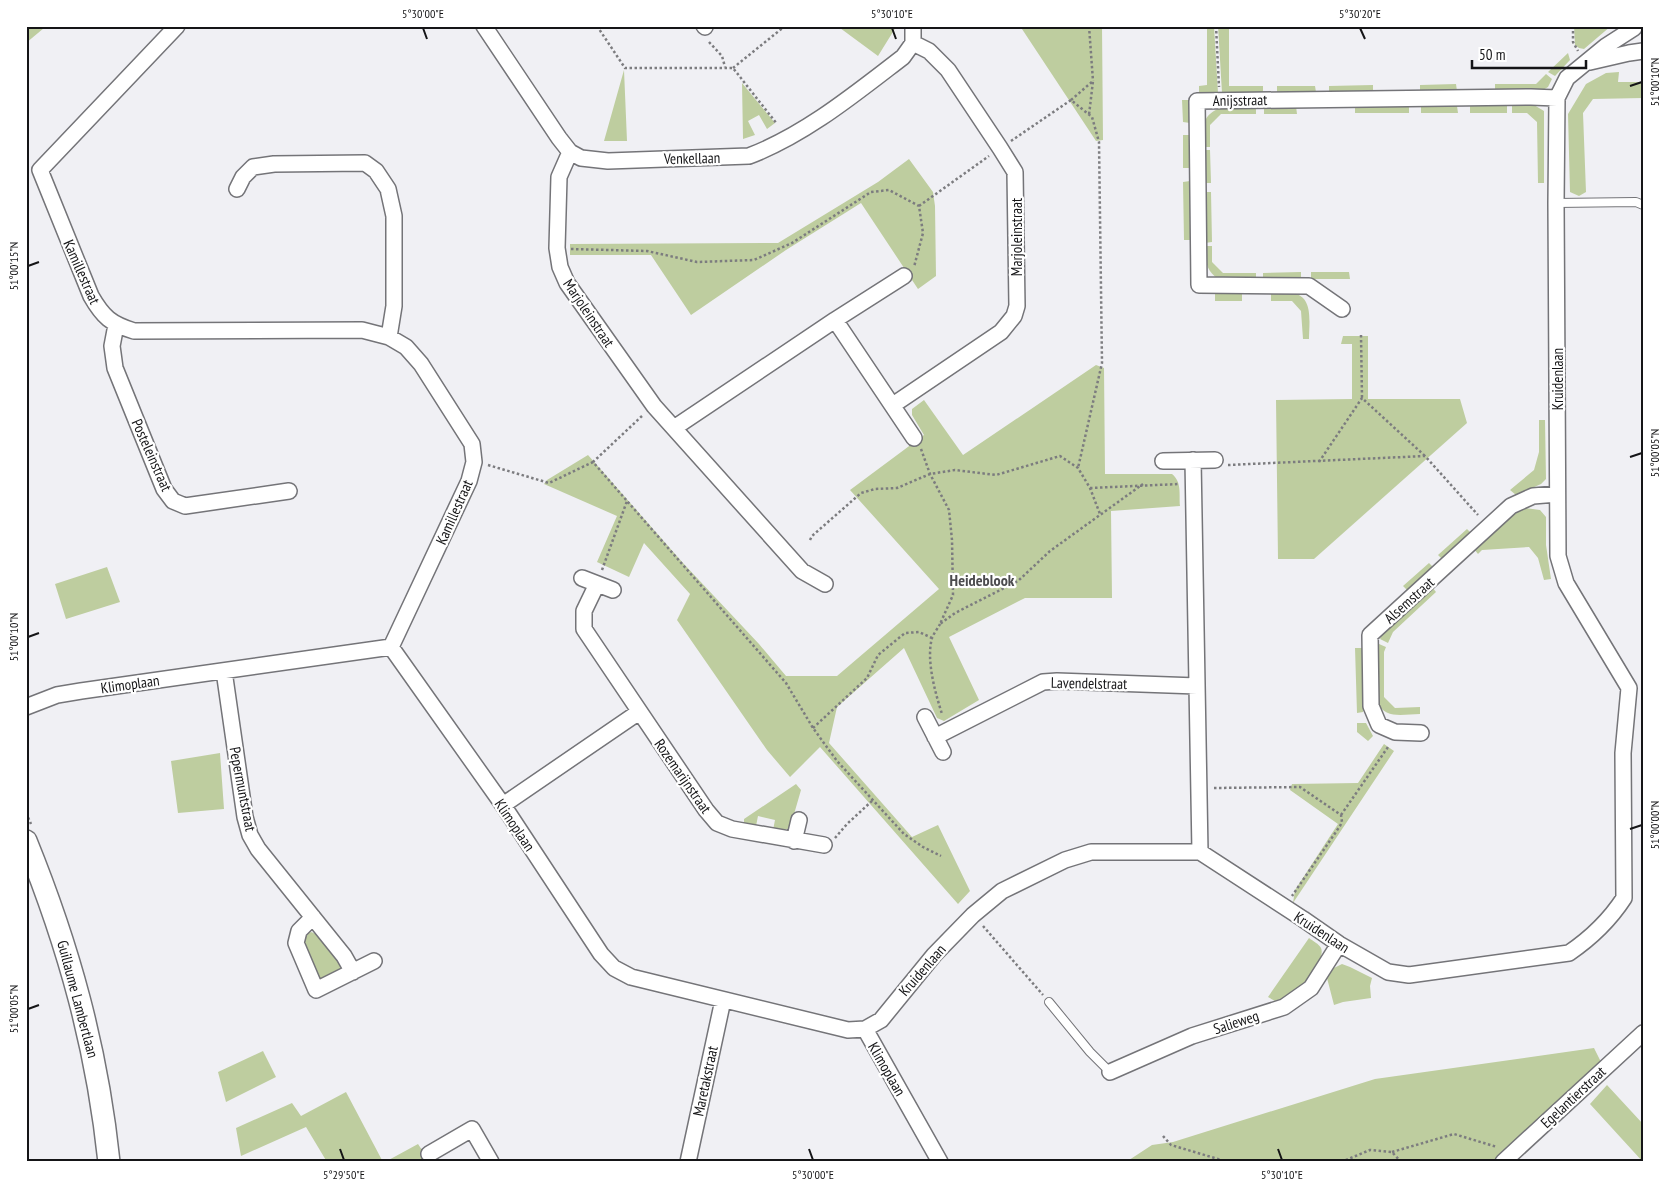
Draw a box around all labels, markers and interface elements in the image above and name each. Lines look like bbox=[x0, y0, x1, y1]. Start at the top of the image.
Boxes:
text: 5°30'00"E bbox=[402, 6, 444, 21]
text: 5°30'10"E bbox=[871, 6, 913, 21]
text: 5°30'20"E bbox=[1339, 6, 1381, 21]
scale bar bbox=[1472, 38, 1585, 70]
text: 50 m bbox=[1479, 45, 1505, 64]
text: 51°00'10"N bbox=[1647, 58, 1662, 106]
street label: Anijsstraat bbox=[1213, 90, 1267, 110]
street label: Venkellaan bbox=[663, 148, 720, 168]
street label: Marjoleinstraat bbox=[1007, 198, 1026, 276]
street label: Kamillestraat bbox=[59, 237, 105, 307]
text: 51°00'15"N bbox=[6, 242, 21, 290]
street label: Marjoleinstraat bbox=[559, 275, 619, 351]
street label: Kruidenlaan bbox=[1548, 348, 1567, 410]
street label: Posteleinstraat bbox=[128, 416, 176, 494]
text: 51°00'05"N bbox=[1647, 429, 1662, 477]
street label: Kamillestraat bbox=[431, 477, 477, 547]
district label: Heideblook bbox=[950, 570, 1015, 590]
street label: Alsemstraat bbox=[1380, 573, 1438, 627]
text: 51°00'10"N bbox=[6, 613, 21, 661]
street label: Klimoplaan bbox=[99, 670, 161, 698]
street label: Lavendelstraat bbox=[1051, 673, 1127, 693]
street label: Rozemarijnstraat bbox=[650, 735, 716, 817]
street label: Pepermuntstraat bbox=[225, 745, 261, 833]
street label: Klimoplaan bbox=[491, 795, 539, 855]
text: 51°00'00"N bbox=[1647, 801, 1662, 849]
street label: Kruidenlaan bbox=[1291, 907, 1353, 957]
street label: Guillaume Lambertlaan bbox=[53, 938, 103, 1060]
street label: Kruidenlaan bbox=[894, 940, 950, 1000]
text: 51°00'05"N bbox=[6, 985, 21, 1033]
street label: Salieweg bbox=[1211, 1006, 1261, 1038]
street label: Klimoplaan bbox=[864, 1039, 910, 1099]
street label: Maretakstraat bbox=[688, 1044, 722, 1118]
street label: Egelantierstraat bbox=[1536, 1062, 1610, 1132]
text: 5°29'50"E bbox=[323, 1167, 365, 1182]
text: 5°30'00"E bbox=[792, 1167, 834, 1182]
text: 5°30'10"E bbox=[1261, 1167, 1303, 1182]

